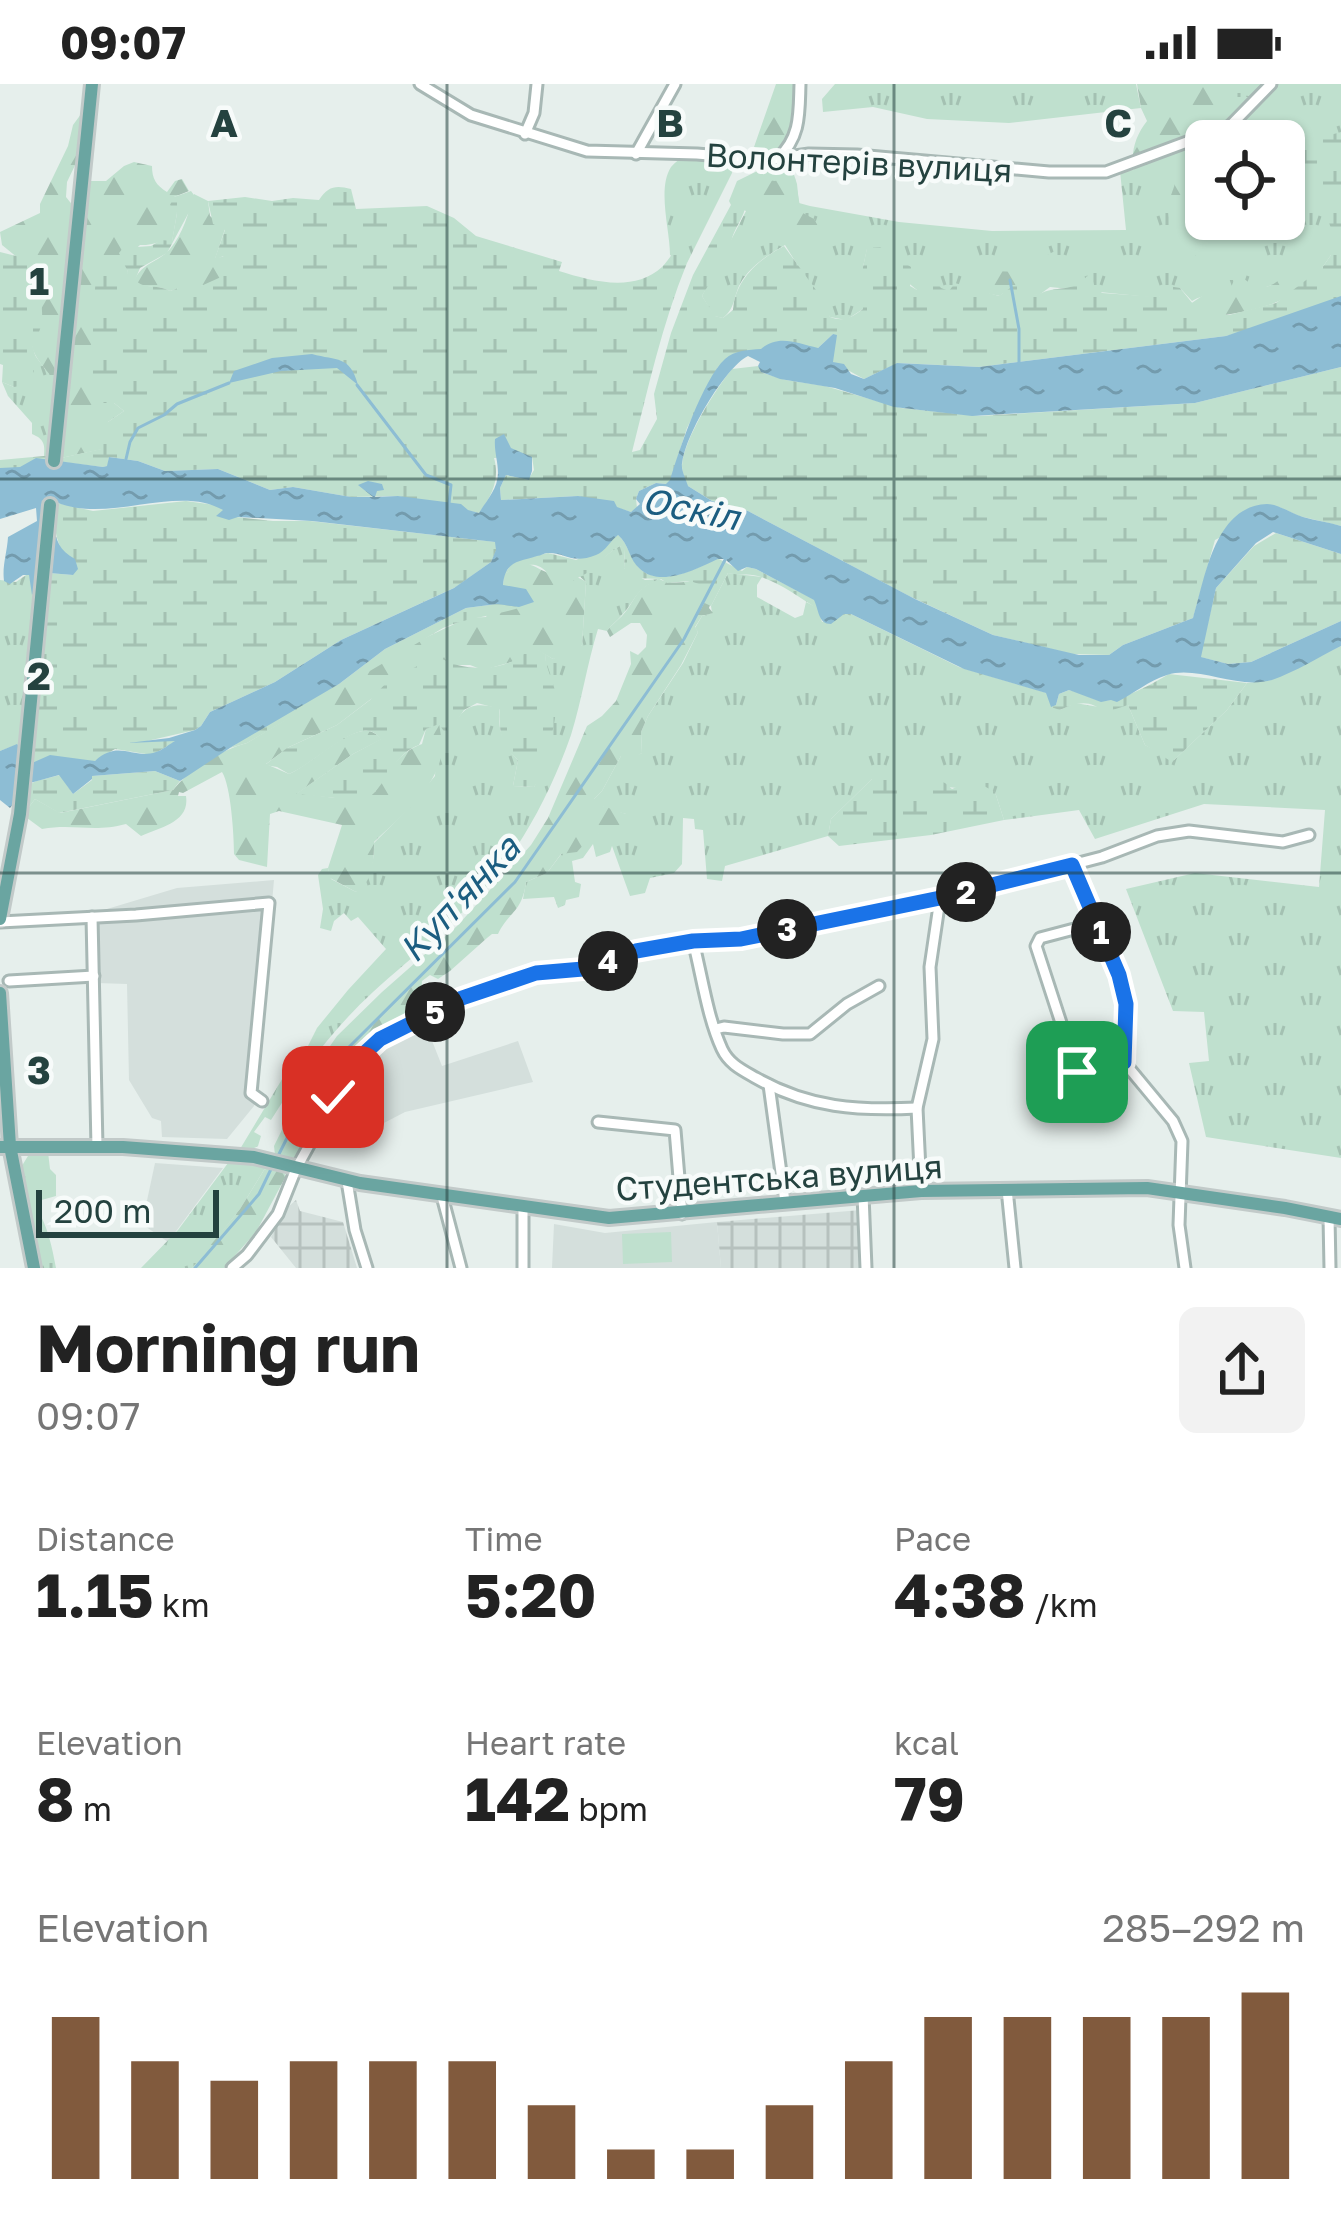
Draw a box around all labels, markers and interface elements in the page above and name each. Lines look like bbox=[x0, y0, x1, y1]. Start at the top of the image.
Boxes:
text: 09:07 bbox=[60, 15, 186, 69]
text: A bbox=[210, 99, 238, 146]
text: B bbox=[656, 99, 684, 146]
text: C bbox=[1104, 99, 1132, 146]
map controls bbox=[1185, 120, 1305, 240]
button: locate bbox=[1185, 120, 1305, 240]
street label: Волонтерів вулиця bbox=[705, 135, 1013, 189]
text: 1 bbox=[29, 257, 49, 304]
water label: Оскіл bbox=[639, 478, 745, 539]
text: 2 bbox=[27, 652, 51, 699]
water label: Куп'янка bbox=[390, 825, 529, 970]
pin: 2 bbox=[936, 862, 996, 922]
text: 2 bbox=[956, 872, 976, 911]
pin: 3 bbox=[757, 899, 817, 959]
pin: 1 bbox=[1071, 902, 1131, 962]
text: 3 bbox=[777, 909, 797, 948]
text: 1 bbox=[1093, 912, 1110, 951]
pin: 4 bbox=[578, 931, 638, 991]
text: 4 bbox=[598, 941, 618, 980]
pin: 5 bbox=[405, 982, 465, 1042]
text: 5 bbox=[425, 992, 445, 1031]
pin bbox=[1026, 1021, 1128, 1123]
icon: arrive bbox=[1044, 1039, 1110, 1105]
text: 3 bbox=[27, 1046, 51, 1093]
pin bbox=[282, 1046, 384, 1148]
icon: check bbox=[300, 1064, 366, 1130]
street label: Студентська вулиця bbox=[614, 1146, 944, 1208]
scale bar bbox=[36, 1184, 219, 1237]
text: 200 m bbox=[54, 1191, 152, 1230]
text: Morning run bbox=[36, 1307, 420, 1387]
button: share bbox=[1179, 1307, 1305, 1433]
text: 09:07 bbox=[36, 1392, 140, 1439]
text: Distance bbox=[36, 1519, 175, 1558]
text: Time bbox=[465, 1519, 543, 1558]
text: Pace bbox=[894, 1519, 971, 1558]
text: 1.15 bbox=[36, 1558, 154, 1630]
text: 5:20 bbox=[465, 1558, 596, 1630]
text: 4:38 bbox=[894, 1558, 1026, 1630]
text: km bbox=[154, 1585, 210, 1624]
text: /km bbox=[1026, 1585, 1098, 1624]
text: Elevation bbox=[36, 1723, 183, 1762]
text: Heart rate bbox=[465, 1723, 626, 1762]
text: kcal bbox=[894, 1723, 959, 1762]
text: 8 bbox=[36, 1762, 74, 1834]
text: 142 bbox=[465, 1762, 570, 1834]
text: 79 bbox=[894, 1762, 965, 1834]
text: m bbox=[74, 1789, 112, 1828]
text: bpm bbox=[570, 1789, 648, 1828]
text: Elevation bbox=[36, 1904, 209, 1951]
text: 285–292 m bbox=[1102, 1904, 1305, 1951]

